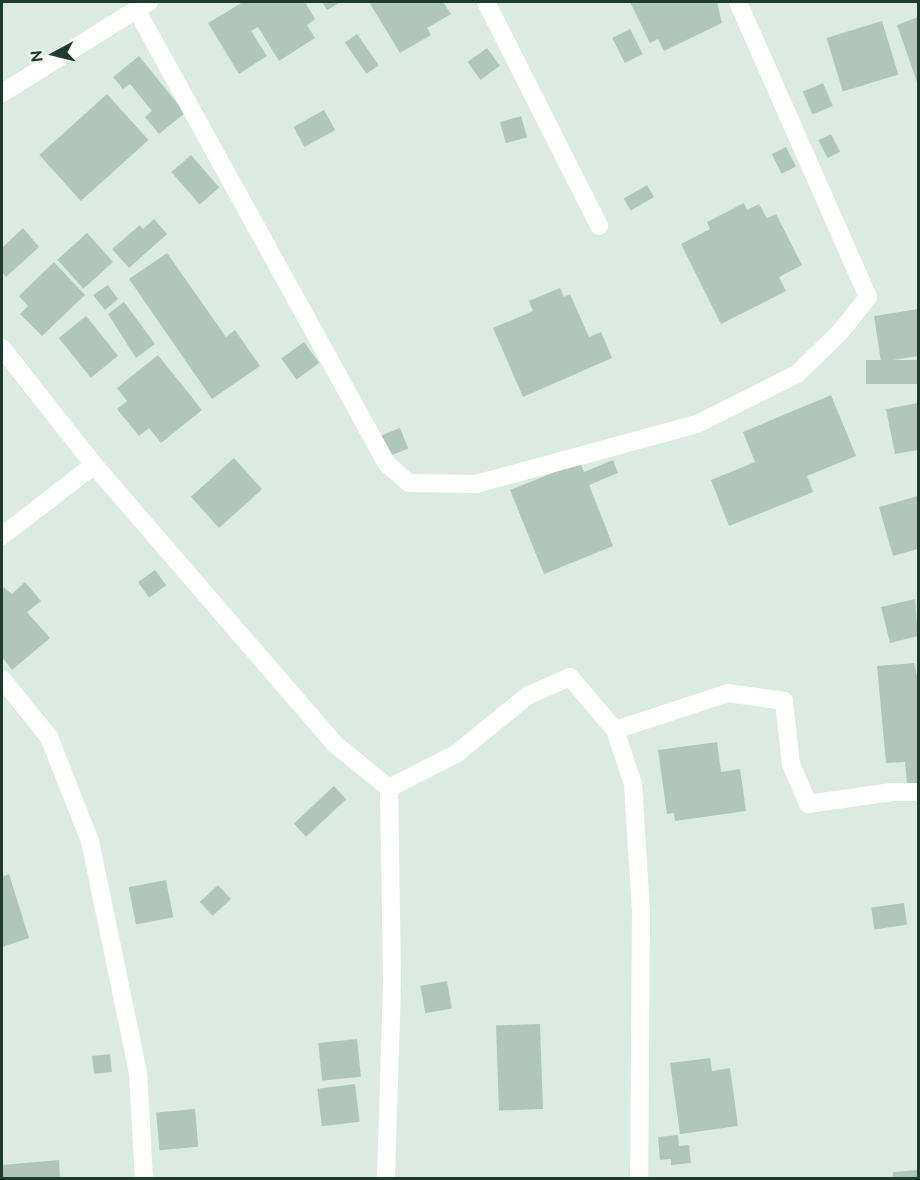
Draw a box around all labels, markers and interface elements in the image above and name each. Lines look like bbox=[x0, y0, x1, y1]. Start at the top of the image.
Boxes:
north arrow bbox=[24, 24, 84, 84]
text: N bbox=[26, 49, 46, 63]

